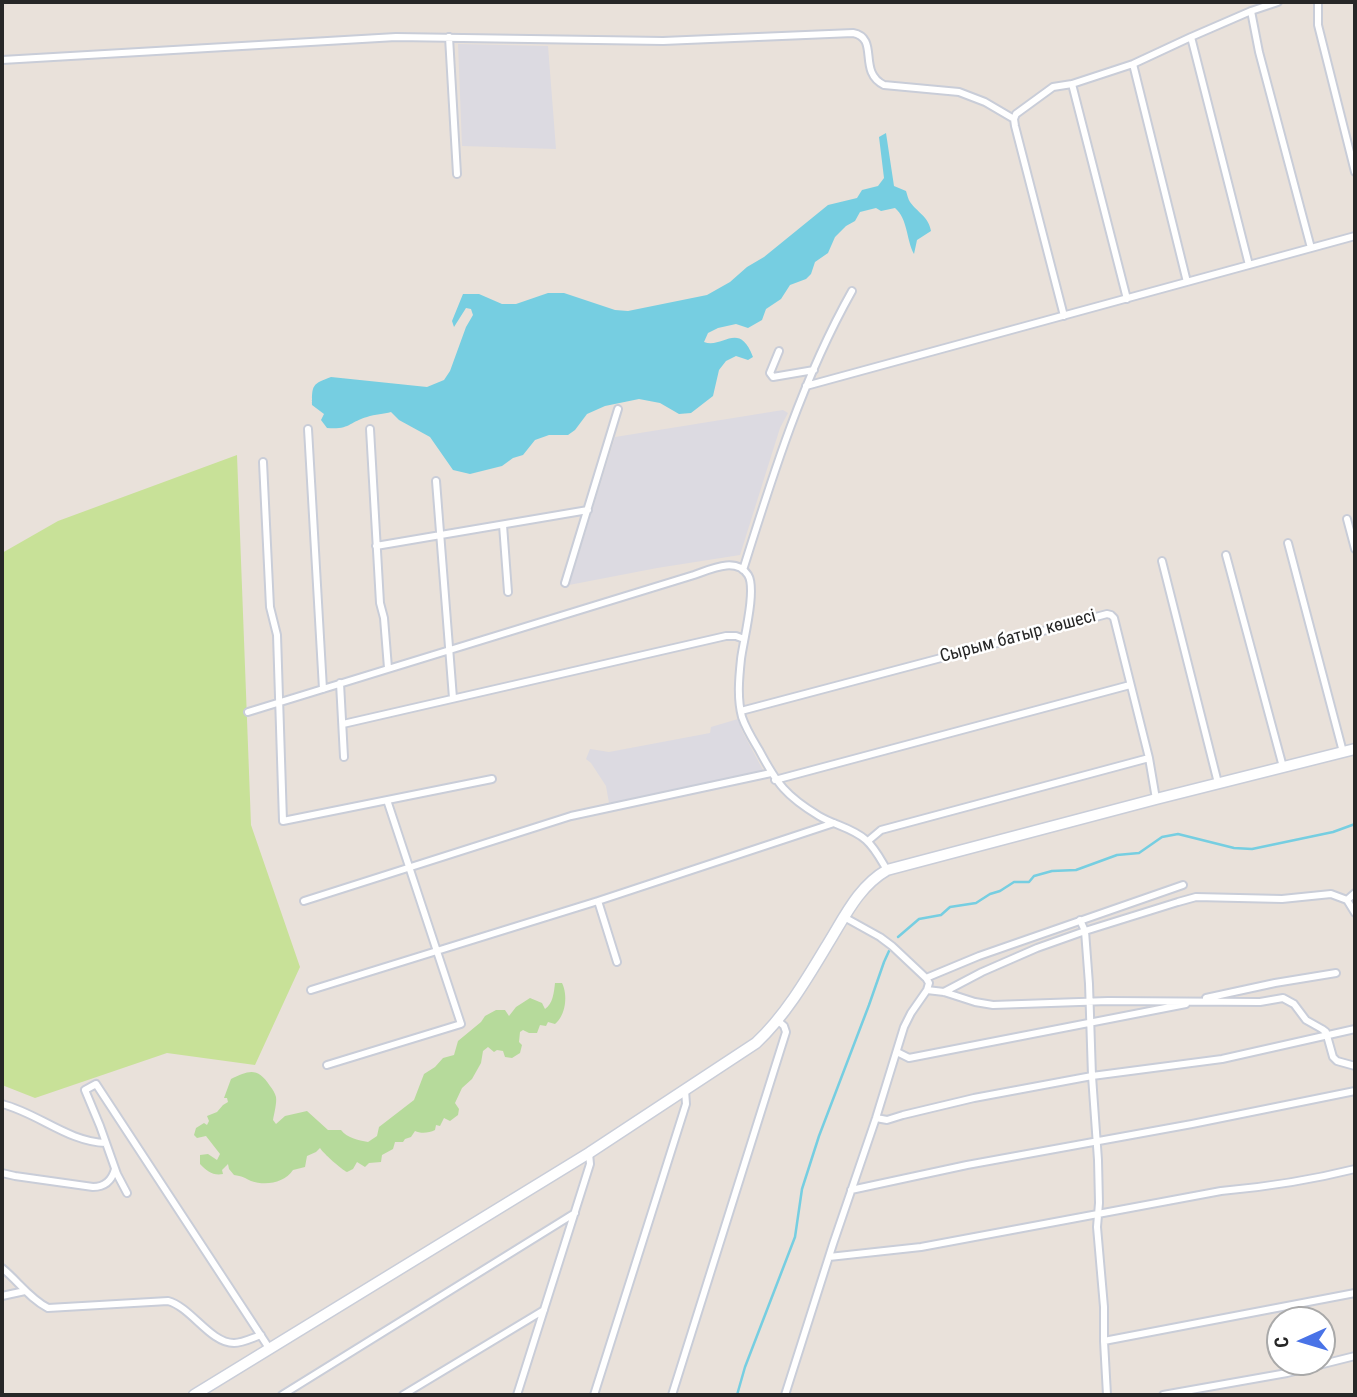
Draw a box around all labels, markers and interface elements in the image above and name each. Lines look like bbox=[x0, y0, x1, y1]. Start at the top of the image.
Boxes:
street label: Сырым батыр көшесі bbox=[938, 606, 1098, 668]
north arrow bbox=[1266, 1306, 1336, 1376]
text: С bbox=[1270, 1336, 1293, 1349]

